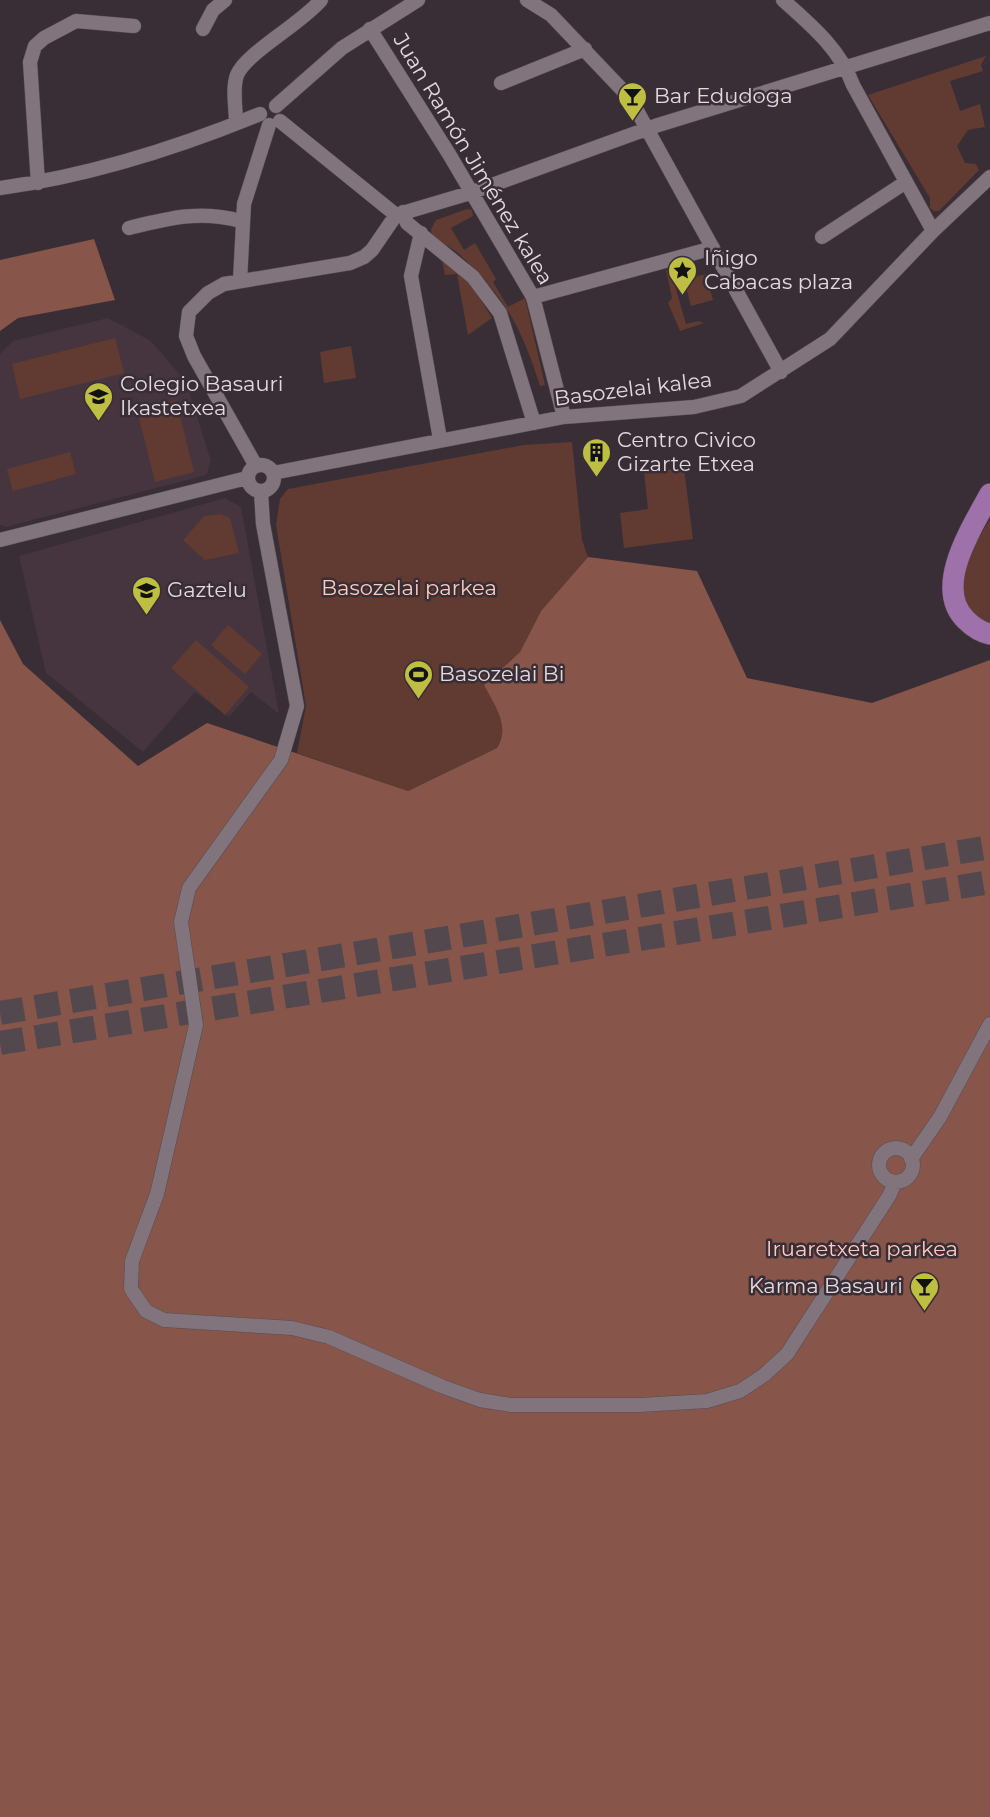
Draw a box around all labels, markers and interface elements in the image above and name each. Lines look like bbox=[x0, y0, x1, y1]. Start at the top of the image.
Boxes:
street label: Juan Ramón Jiménez kalea bbox=[388, 28, 558, 289]
bar icon: Bar Edudoga bbox=[617, 80, 649, 122]
place label: Bar Edudoga bbox=[654, 83, 793, 108]
place label: Iñigo Cabacas plaza bbox=[704, 245, 853, 294]
place icon: Iñigo Cabacas plaza bbox=[667, 254, 699, 296]
street label: Basozelai kalea bbox=[552, 366, 713, 411]
place label: Colegio Basauri Ikastetxea bbox=[120, 371, 284, 420]
school or university icon: Colegio Basauri Ikastetxea bbox=[83, 380, 115, 422]
place label: Centro Civico Gizarte Etxea bbox=[617, 427, 756, 476]
building icon: Centro Civico Gizarte Etxea bbox=[580, 436, 612, 478]
school or university icon: Gaztelu bbox=[130, 574, 162, 616]
park label: Basozelai parkea bbox=[321, 575, 497, 600]
place label: Gaztelu bbox=[167, 577, 247, 602]
sports icon: Basozelai Bi bbox=[402, 658, 434, 700]
place label: Basozelai Bi bbox=[439, 661, 564, 686]
park label: Iruaretxeta parkea bbox=[766, 1236, 958, 1261]
bar icon: Karma Basauri bbox=[908, 1270, 940, 1312]
place label: Karma Basauri bbox=[749, 1273, 903, 1298]

